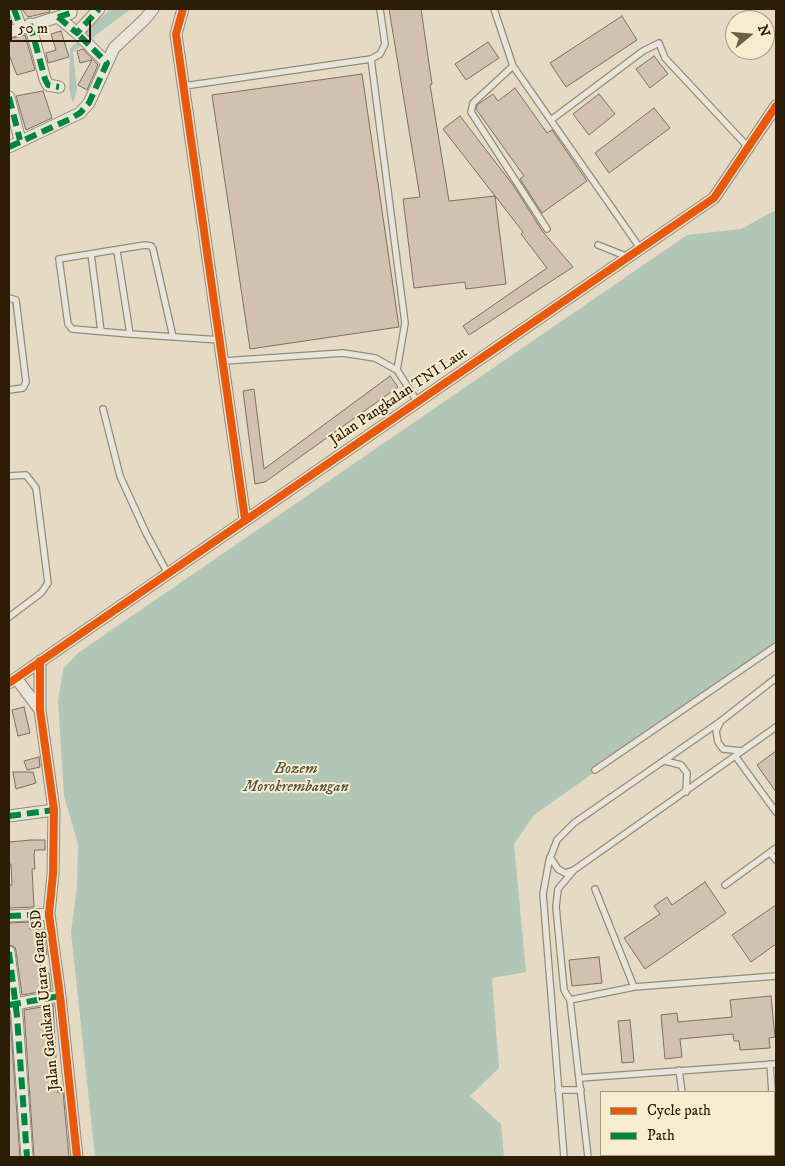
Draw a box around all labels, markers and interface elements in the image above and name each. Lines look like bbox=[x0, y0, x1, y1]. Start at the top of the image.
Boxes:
scale bar bbox=[12, 10, 94, 42]
north arrow bbox=[725, 10, 775, 60]
text: 50 m bbox=[18, 19, 48, 38]
text: N bbox=[753, 23, 774, 39]
street label: Jalan Pangkalan TNI Laut bbox=[327, 344, 471, 450]
water label: Bozem Morokrembangan bbox=[243, 760, 349, 798]
street label: Jalan Gadukan Utara Gang SD bbox=[28, 908, 64, 1092]
legend bbox=[600, 1091, 775, 1156]
text: Cycle path bbox=[647, 1101, 711, 1120]
text: Path bbox=[647, 1126, 675, 1145]

